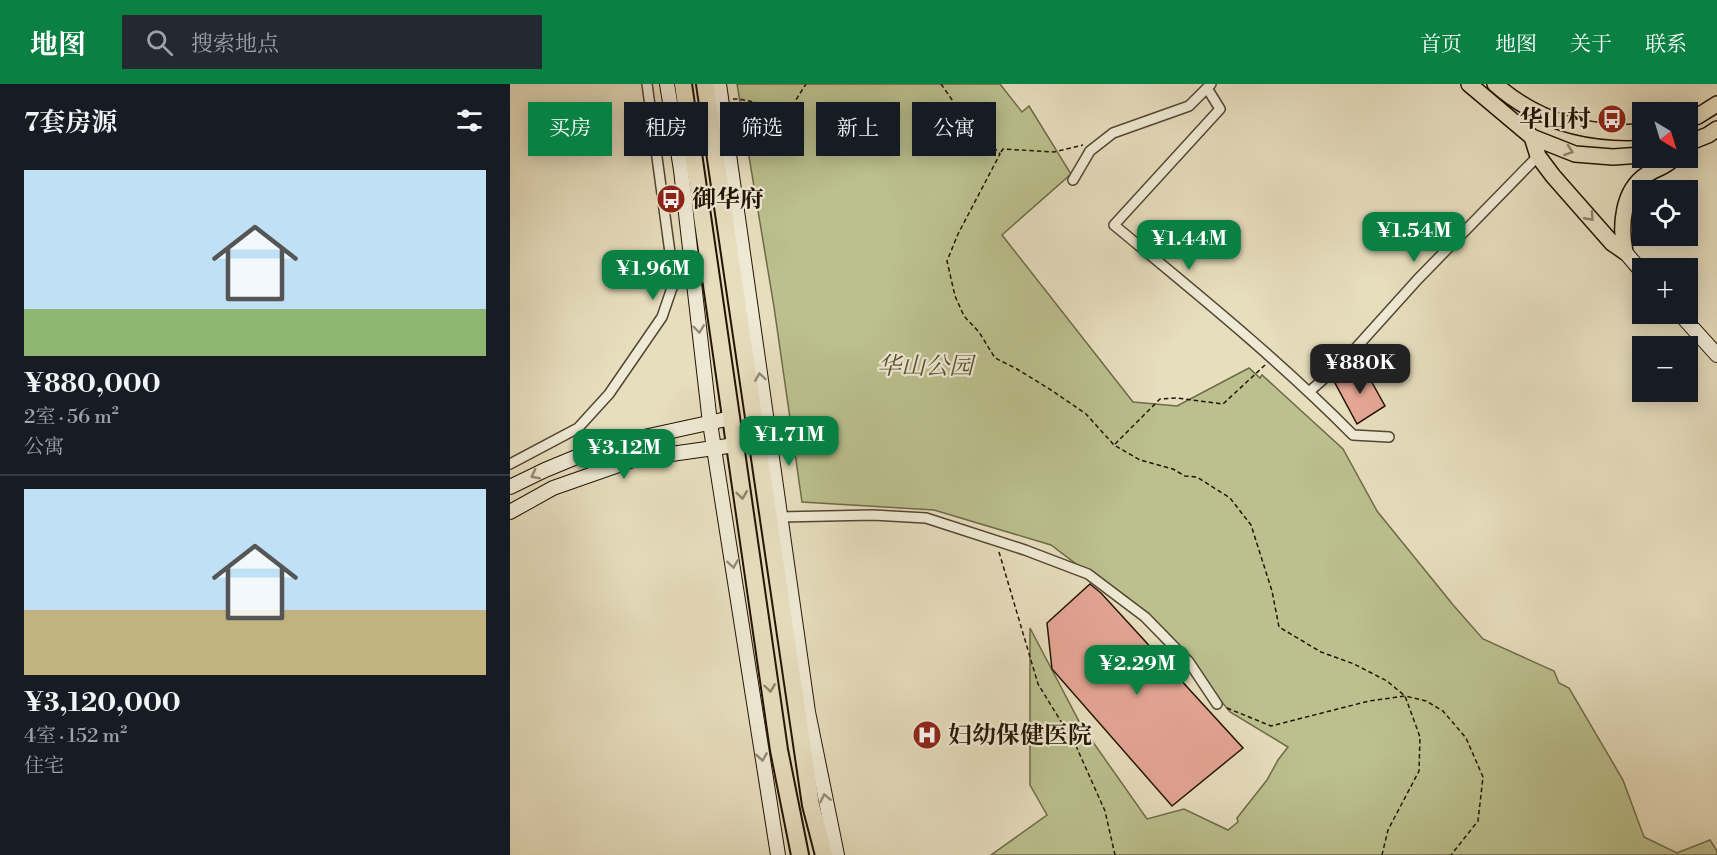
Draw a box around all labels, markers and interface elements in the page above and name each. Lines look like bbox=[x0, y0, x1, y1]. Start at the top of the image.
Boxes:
search box bbox=[122, 15, 542, 69]
icon: search bbox=[143, 26, 176, 59]
text: 地图 bbox=[30, 28, 86, 63]
text: 搜索地点 bbox=[191, 31, 279, 58]
text: 首页 bbox=[1420, 32, 1462, 58]
text: 地图 bbox=[1495, 32, 1537, 58]
text: 关于 bbox=[1570, 32, 1612, 58]
text: 联系 bbox=[1645, 32, 1687, 58]
chip: 买房 bbox=[528, 102, 612, 156]
chip: 租房 bbox=[624, 102, 708, 156]
chip: 筛选 bbox=[720, 102, 804, 156]
chip: 新上 bbox=[816, 102, 900, 156]
chip: 公寓 bbox=[912, 102, 996, 156]
north arrow bbox=[1632, 102, 1698, 168]
map controls bbox=[1632, 102, 1698, 402]
bus stop icon: 华山村 bbox=[1596, 103, 1628, 135]
icon: filters bbox=[453, 104, 486, 137]
place label: 华山村 bbox=[1519, 105, 1591, 135]
text: 7套房源 bbox=[24, 107, 117, 139]
one-way arrow bbox=[1563, 143, 1574, 156]
button: locate bbox=[1632, 180, 1698, 246]
bus stop icon: 御华府 bbox=[655, 183, 687, 215]
place label: 御华府 bbox=[692, 185, 764, 215]
icon: home bbox=[201, 209, 309, 317]
one-way arrow bbox=[1583, 210, 1594, 221]
pin: ¥1.54M bbox=[1365, 212, 1463, 263]
text: ¥1.54M bbox=[1376, 219, 1452, 244]
pin: ¥1.44M bbox=[1140, 220, 1238, 271]
text: ¥1.44M bbox=[1151, 227, 1227, 252]
pin: ¥1.96M bbox=[604, 250, 702, 301]
text: ¥1.96M bbox=[616, 257, 690, 282]
button: + bbox=[1632, 258, 1698, 324]
one-way arrow bbox=[692, 325, 705, 334]
button: − bbox=[1632, 336, 1698, 402]
pin: ¥880K bbox=[1318, 344, 1402, 395]
text: ¥880K bbox=[1324, 351, 1396, 376]
park label: 华山公园 bbox=[877, 352, 977, 382]
text: ¥880,000 bbox=[24, 368, 161, 400]
one-way arrow bbox=[755, 372, 767, 382]
text: 2室 · 56 m² bbox=[24, 405, 119, 430]
pin: ¥1.71M bbox=[740, 416, 838, 467]
text: ¥1.71M bbox=[753, 423, 825, 448]
pin: ¥3.12M bbox=[575, 429, 673, 480]
text: 公寓 bbox=[24, 435, 64, 460]
text: ¥3.12M bbox=[587, 436, 661, 461]
one-way arrow bbox=[530, 467, 541, 479]
one-way arrow bbox=[736, 491, 748, 500]
icon: home bbox=[201, 528, 309, 636]
one-way arrow bbox=[726, 559, 738, 568]
pin: ¥2.29M bbox=[1088, 645, 1186, 696]
text: ¥2.29M bbox=[1099, 652, 1175, 677]
one-way arrow bbox=[764, 684, 776, 693]
text: ¥3,120,000 bbox=[24, 687, 181, 719]
hospital icon: 妇幼保健医院 bbox=[911, 719, 943, 751]
place label: 妇幼保健医院 bbox=[948, 721, 1092, 751]
text: 4室 · 152 m² bbox=[24, 724, 127, 749]
one-way arrow bbox=[756, 752, 768, 761]
text: 住宅 bbox=[24, 754, 64, 779]
one-way arrow bbox=[819, 793, 832, 803]

